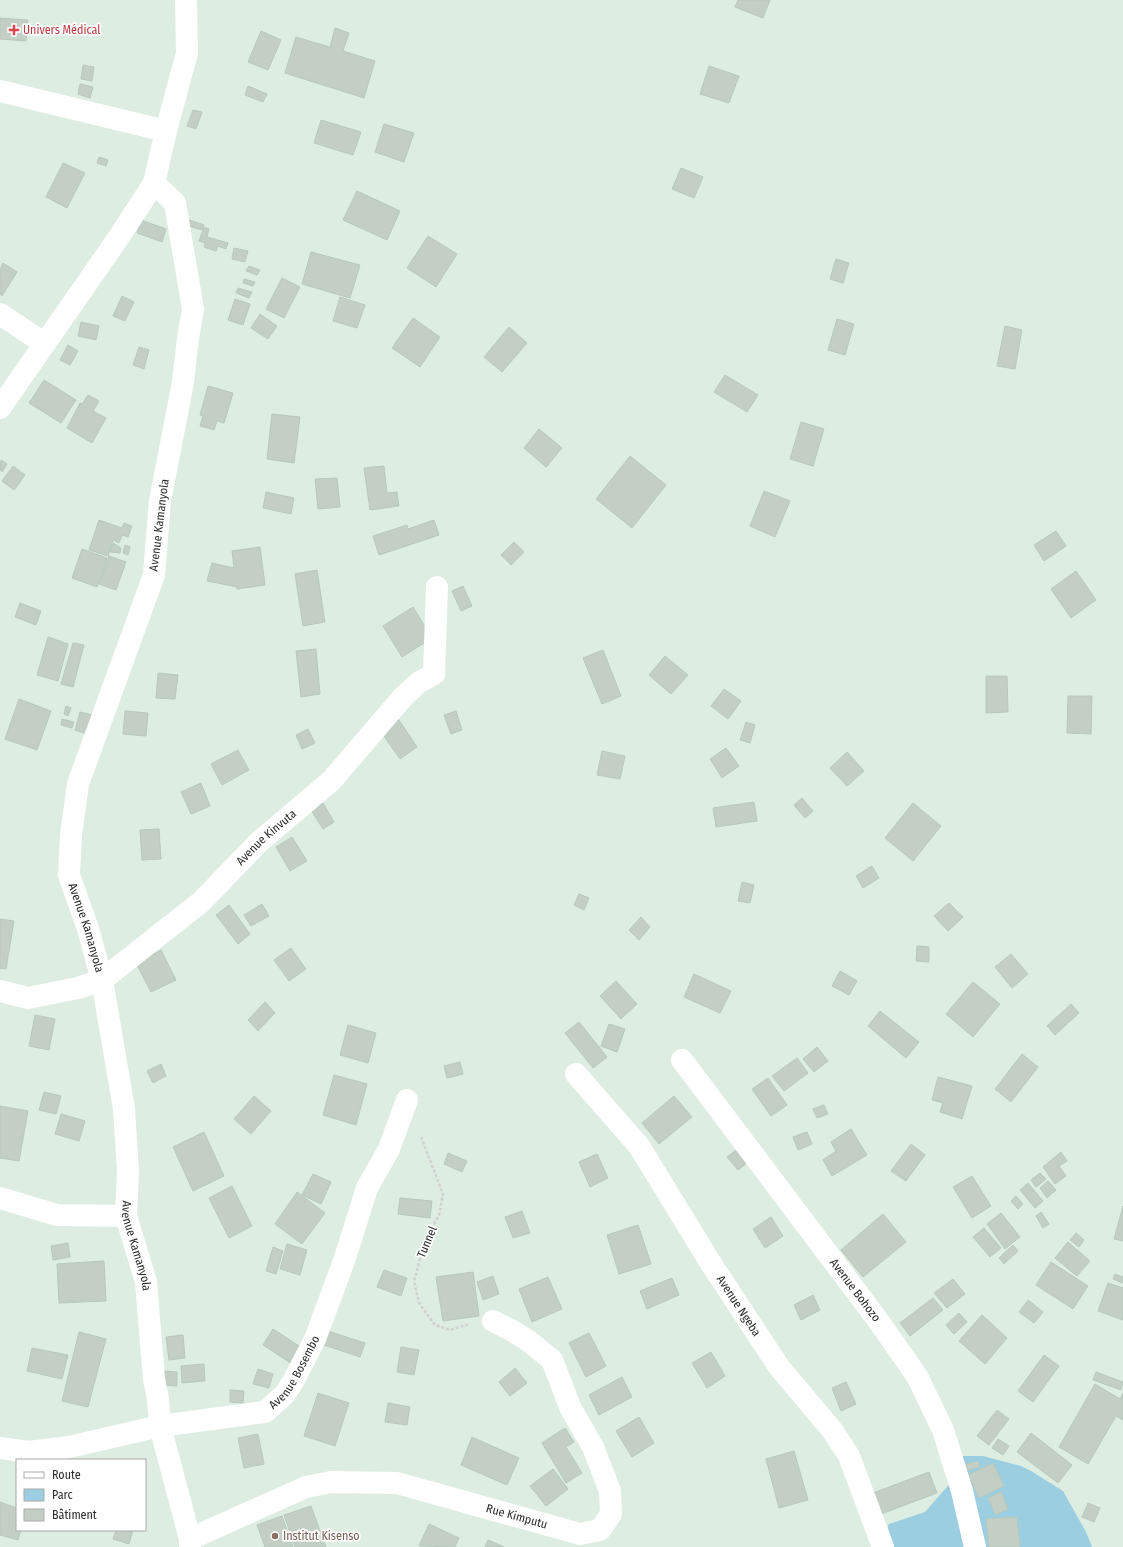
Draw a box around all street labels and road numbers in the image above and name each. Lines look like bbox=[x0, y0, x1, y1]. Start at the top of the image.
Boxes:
street label: Avenue Kamanyola bbox=[146, 478, 172, 572]
street label: Avenue Kinvuta bbox=[233, 807, 299, 868]
street label: Avenue Kamanyola bbox=[65, 881, 107, 974]
street label: Avenue Kamanyola bbox=[119, 1200, 154, 1291]
street label: Tunnel bbox=[414, 1224, 440, 1260]
street label: Avenue Bohozo bbox=[827, 1256, 883, 1324]
street label: Avenue Ngeba bbox=[714, 1273, 764, 1339]
street label: Avenue Bosembo bbox=[266, 1333, 323, 1412]
street label: Rue Kimputu bbox=[485, 1501, 549, 1532]

